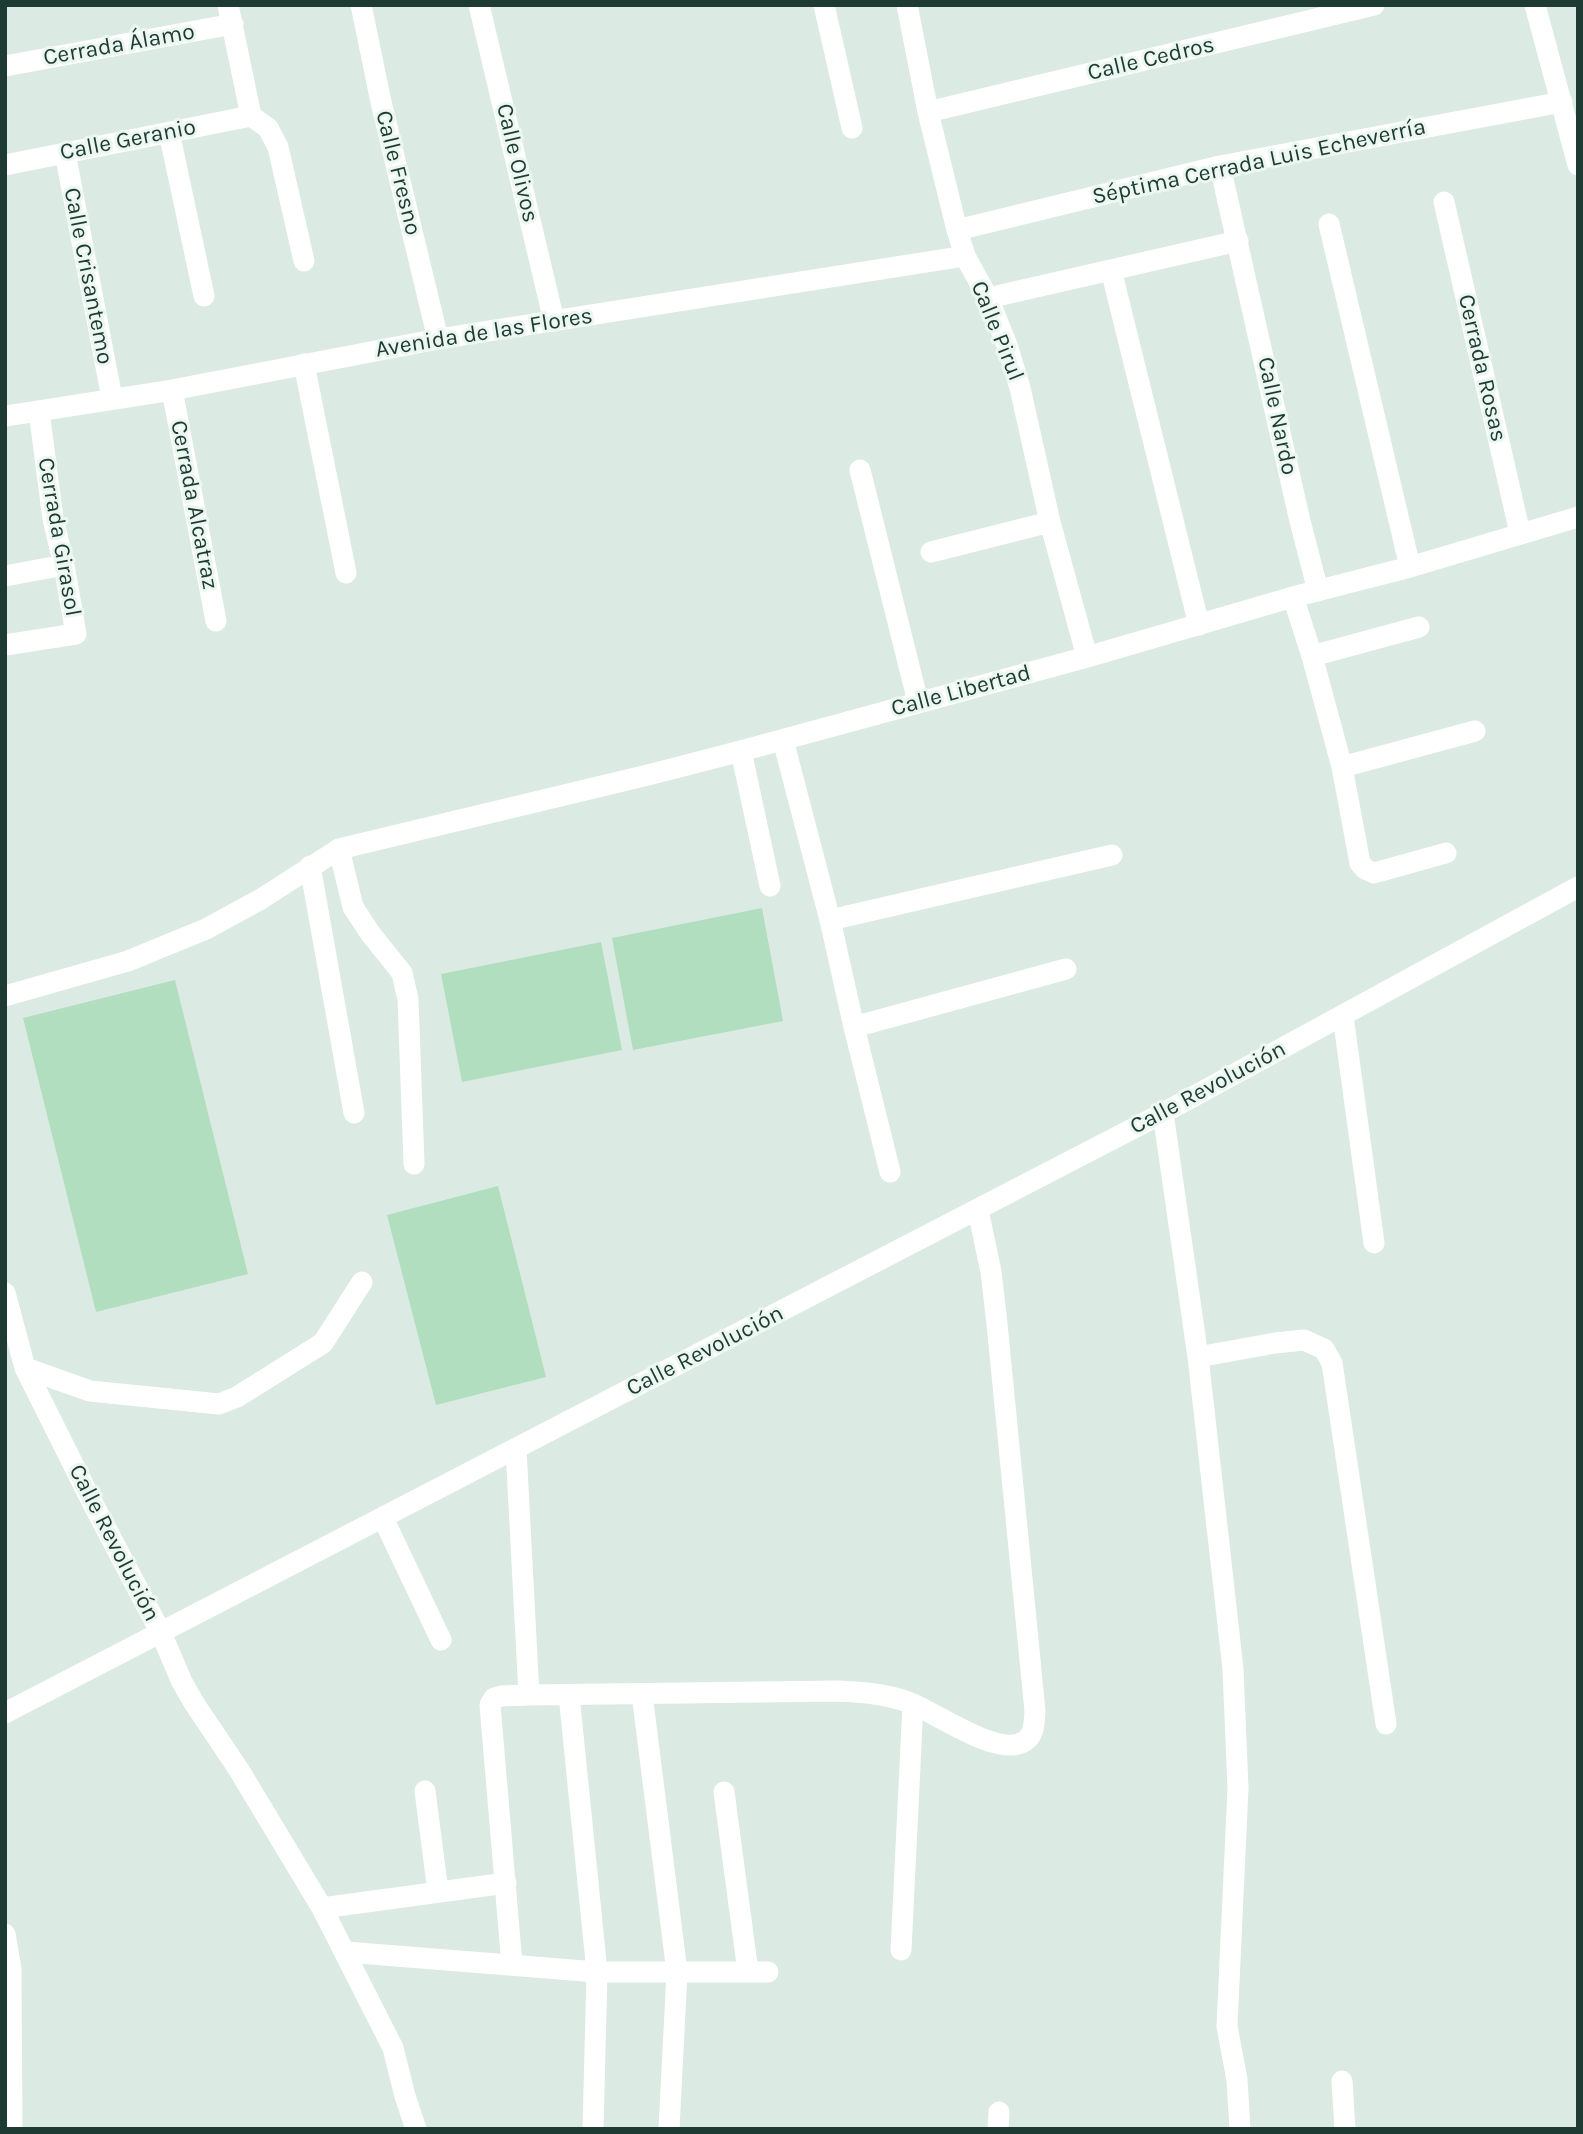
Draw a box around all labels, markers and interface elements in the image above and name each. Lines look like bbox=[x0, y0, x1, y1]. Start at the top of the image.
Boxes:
street label: Cerrada Álamo bbox=[41, 18, 197, 72]
street label: Calle Cedros bbox=[1085, 31, 1217, 87]
street label: Calle Olivos bbox=[490, 101, 544, 225]
street label: Calle Fresno bbox=[369, 108, 427, 238]
street label: Calle Geranio bbox=[58, 113, 198, 167]
street label: Séptima Cerrada Luis Echeverría bbox=[1090, 113, 1428, 211]
street label: Calle Crisantemo bbox=[57, 185, 119, 367]
street label: Calle Pirul bbox=[965, 277, 1029, 385]
street label: Cerrada Rosas bbox=[1452, 292, 1512, 444]
street label: Avenida de las Flores bbox=[373, 302, 595, 364]
street label: Calle Nardo bbox=[1251, 355, 1303, 477]
street label: Cerrada Alcatraz bbox=[164, 418, 224, 592]
street label: Cerrada Girasol bbox=[31, 455, 87, 619]
street label: Calle Libertad bbox=[888, 659, 1034, 723]
street label: Calle Revolución bbox=[1125, 1035, 1291, 1141]
street label: Calle Revolución bbox=[622, 1300, 788, 1402]
street label: Calle Revolución bbox=[63, 1460, 165, 1626]

